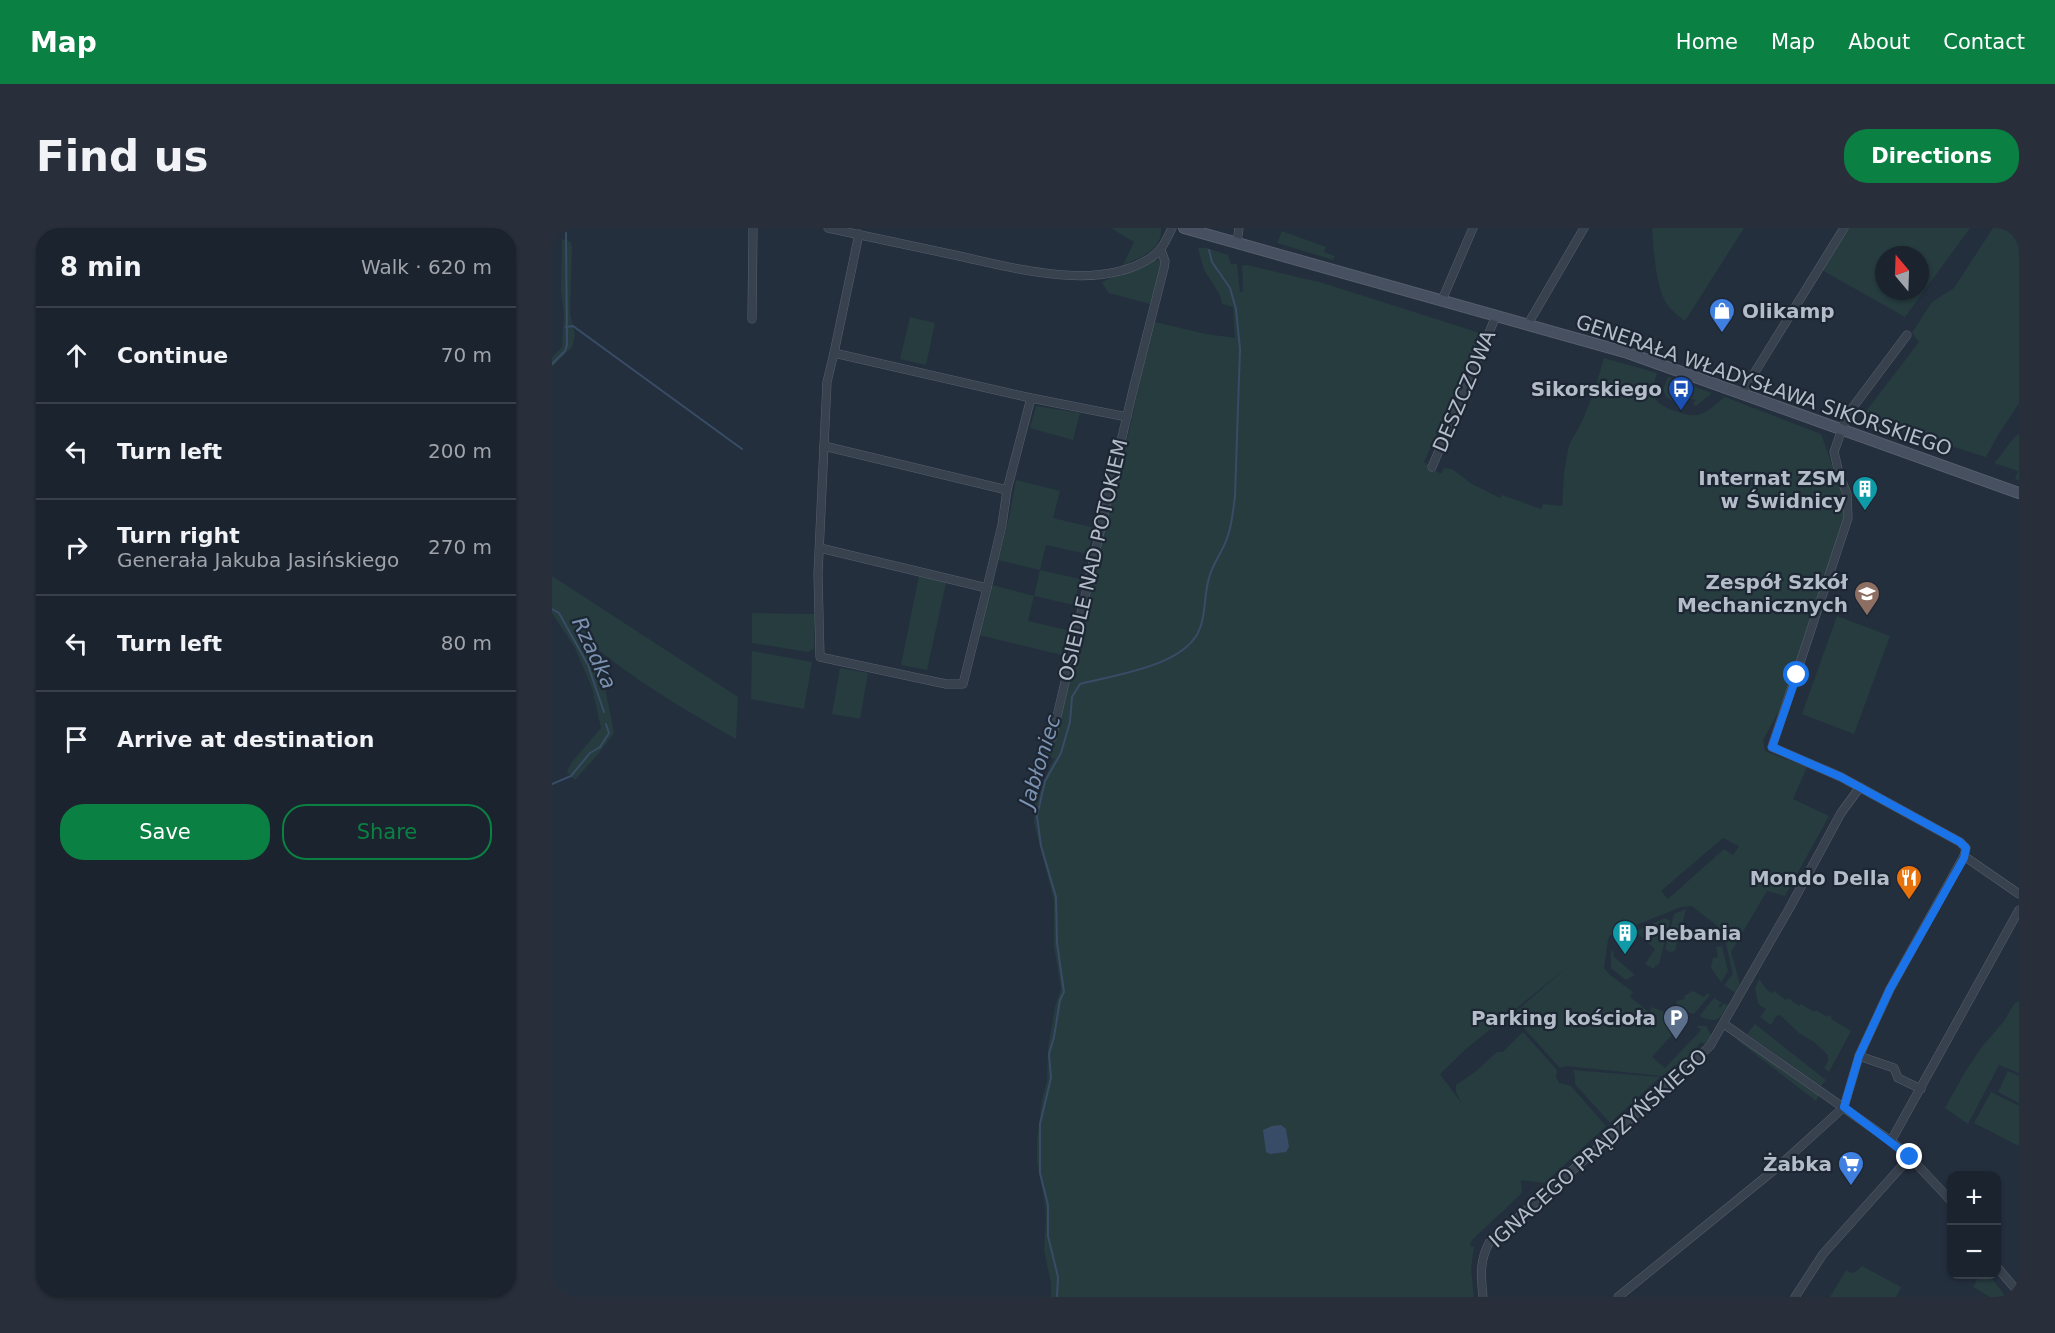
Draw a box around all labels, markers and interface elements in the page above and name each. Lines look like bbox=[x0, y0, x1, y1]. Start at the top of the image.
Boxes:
text: Map bbox=[30, 26, 97, 59]
text: Home bbox=[1676, 30, 1738, 54]
text: Map bbox=[1771, 30, 1815, 54]
text: About bbox=[1848, 30, 1910, 54]
text: Contact bbox=[1943, 30, 2025, 54]
button: Directions bbox=[1844, 129, 2019, 183]
text: Find us bbox=[36, 132, 209, 181]
north arrow bbox=[1875, 246, 1929, 300]
text: 8 min bbox=[60, 252, 142, 282]
text: Walk · 620 m bbox=[361, 255, 492, 279]
shop icon: Olikamp bbox=[1707, 296, 1737, 334]
place label: Olikamp bbox=[1742, 299, 1835, 323]
street label: GENERAŁA WŁADYSŁAWA SIKORSKIEGO bbox=[1573, 309, 1955, 461]
street label: DESZCZOWA bbox=[1428, 326, 1501, 456]
icon: ahead bbox=[60, 339, 93, 372]
text: Continue bbox=[117, 343, 228, 368]
text: 70 m bbox=[441, 343, 492, 367]
bus stop icon: Sikorskiego bbox=[1666, 374, 1696, 412]
place label: Sikorskiego bbox=[1531, 377, 1662, 401]
icon: left bbox=[60, 435, 93, 468]
street label: OSIEDLE NAD POTOKIEM bbox=[1053, 437, 1133, 683]
text: Turn left bbox=[117, 439, 222, 464]
text: 200 m bbox=[428, 439, 492, 463]
place label: Internat ZSM w Świdnicy bbox=[1698, 466, 1846, 513]
building icon: Internat ZSM w Świdnicy bbox=[1850, 474, 1880, 512]
text: Turn right bbox=[117, 523, 240, 548]
icon: right bbox=[60, 531, 93, 564]
text: 270 m bbox=[428, 535, 492, 559]
text: Generała Jakuba Jasińskiego bbox=[117, 548, 399, 572]
place label: Zespół Szkół Mechanicznych bbox=[1677, 570, 1849, 617]
school or university icon: Zespół Szkół Mechanicznych bbox=[1852, 579, 1882, 617]
water label: Rzadka bbox=[567, 613, 621, 693]
icon: left bbox=[60, 627, 93, 660]
text: Turn left bbox=[117, 631, 222, 656]
text: 80 m bbox=[441, 631, 492, 655]
route start bbox=[1783, 661, 1809, 687]
water label: Jabłoniec bbox=[1013, 712, 1065, 814]
icon: arrive bbox=[60, 723, 93, 756]
text: Arrive at destination bbox=[117, 727, 374, 752]
button: Save bbox=[60, 804, 270, 860]
button: Share bbox=[282, 804, 492, 860]
restaurant icon: Mondo Della bbox=[1894, 863, 1924, 901]
place label: Mondo Della bbox=[1750, 866, 1890, 890]
building icon: Plebania bbox=[1610, 918, 1640, 956]
place label: Plebania bbox=[1644, 921, 1741, 945]
parking icon: Parking kościoła bbox=[1661, 1003, 1691, 1041]
place label: Parking kościoła bbox=[1471, 1006, 1656, 1030]
street label: IGNACEGO PRĄDZYŃSKIEGO bbox=[1484, 1044, 1712, 1252]
route end bbox=[1896, 1143, 1922, 1169]
supermarket icon: Żabka bbox=[1836, 1149, 1866, 1187]
place label: Żabka bbox=[1763, 1152, 1832, 1176]
map controls bbox=[1947, 1171, 2001, 1279]
button: + bbox=[1947, 1171, 2001, 1225]
button: − bbox=[1947, 1225, 2001, 1279]

